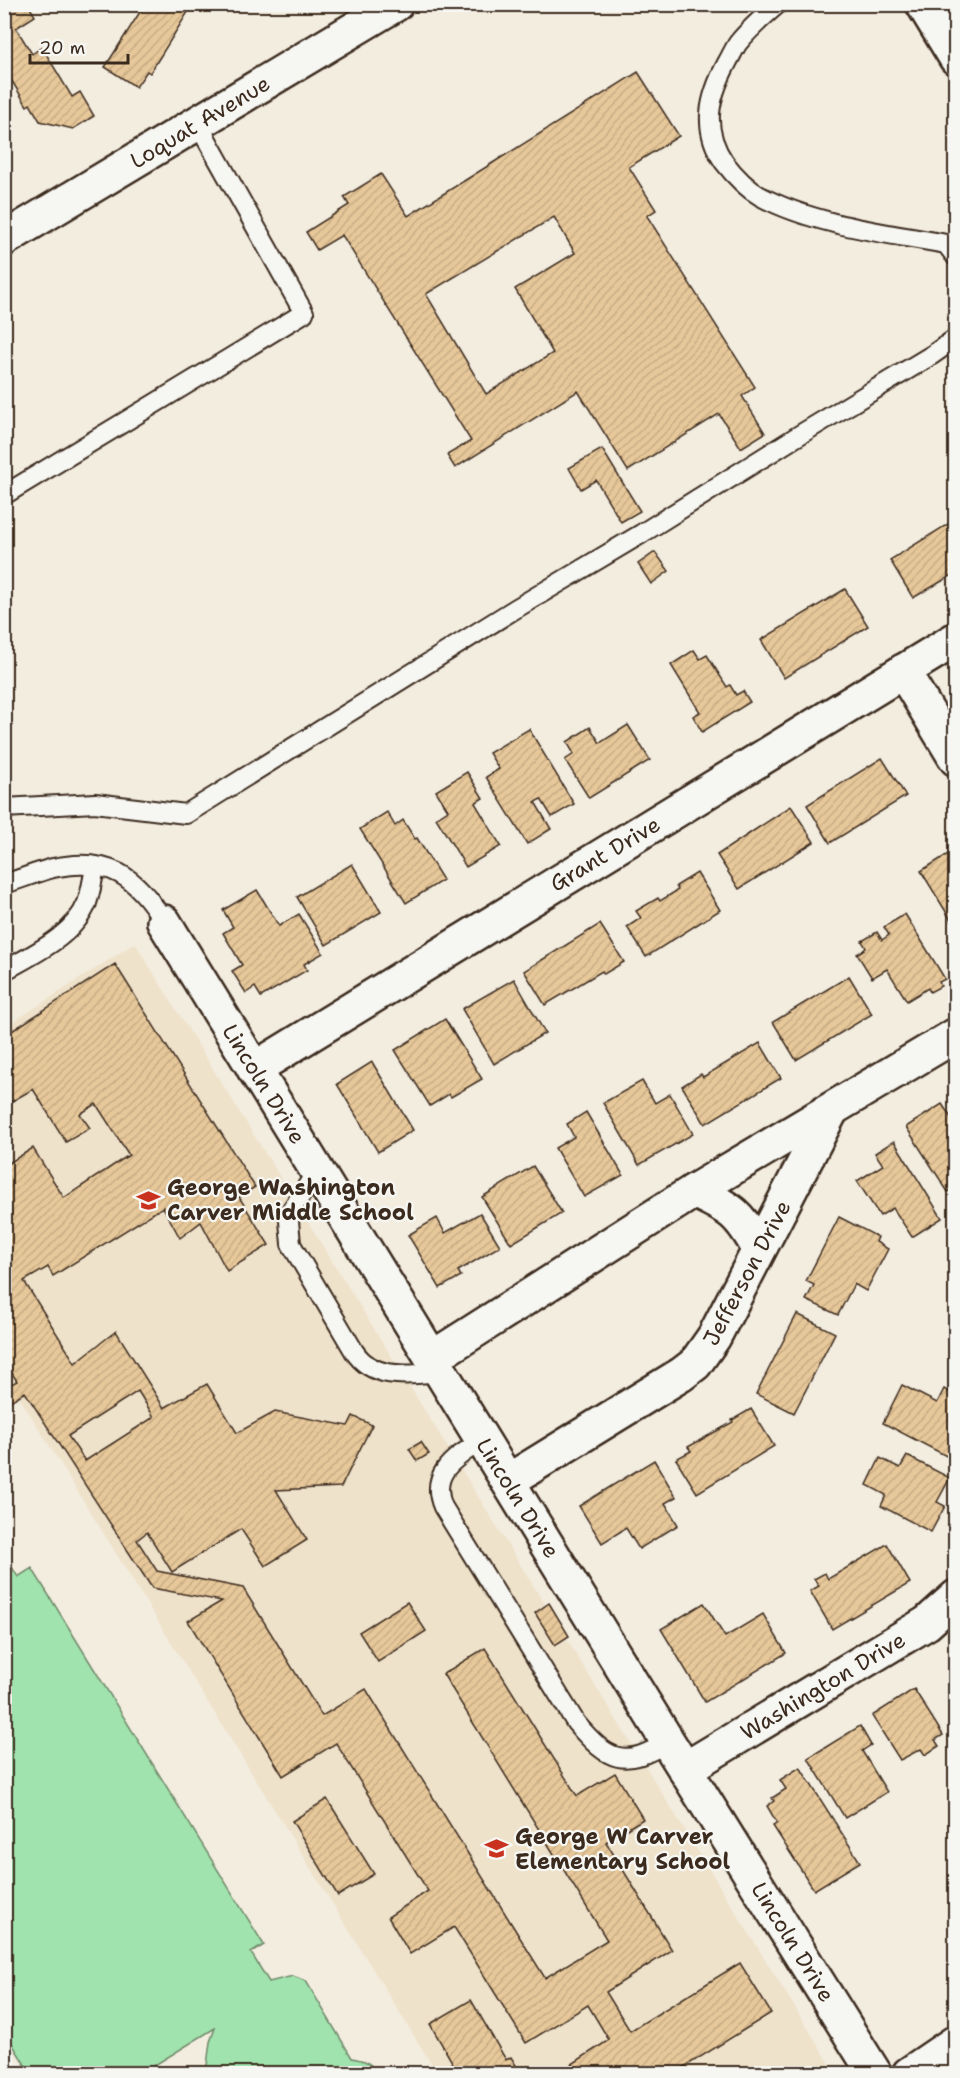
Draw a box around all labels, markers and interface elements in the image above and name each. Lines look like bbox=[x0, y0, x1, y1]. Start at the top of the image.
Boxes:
scale bar bbox=[30, 27, 128, 65]
text: 20 m bbox=[39, 36, 85, 60]
street label: Loquat Avenue bbox=[125, 69, 275, 175]
street label: Grant Drive bbox=[545, 810, 665, 898]
street label: Lincoln Drive bbox=[216, 1019, 312, 1149]
place label: George Washington Carver Middle School bbox=[167, 1173, 414, 1227]
school or university icon: George Washington Carver Middle School bbox=[136, 1187, 162, 1213]
street label: Jefferson Drive bbox=[696, 1195, 798, 1351]
street label: Lincoln Drive bbox=[470, 1433, 566, 1563]
street label: Washington Drive bbox=[735, 1625, 911, 1747]
place label: George W Carver Elementary School bbox=[515, 1822, 731, 1876]
school or university icon: George W Carver Elementary School bbox=[484, 1836, 510, 1862]
street label: Lincoln Drive bbox=[745, 1877, 841, 2007]

